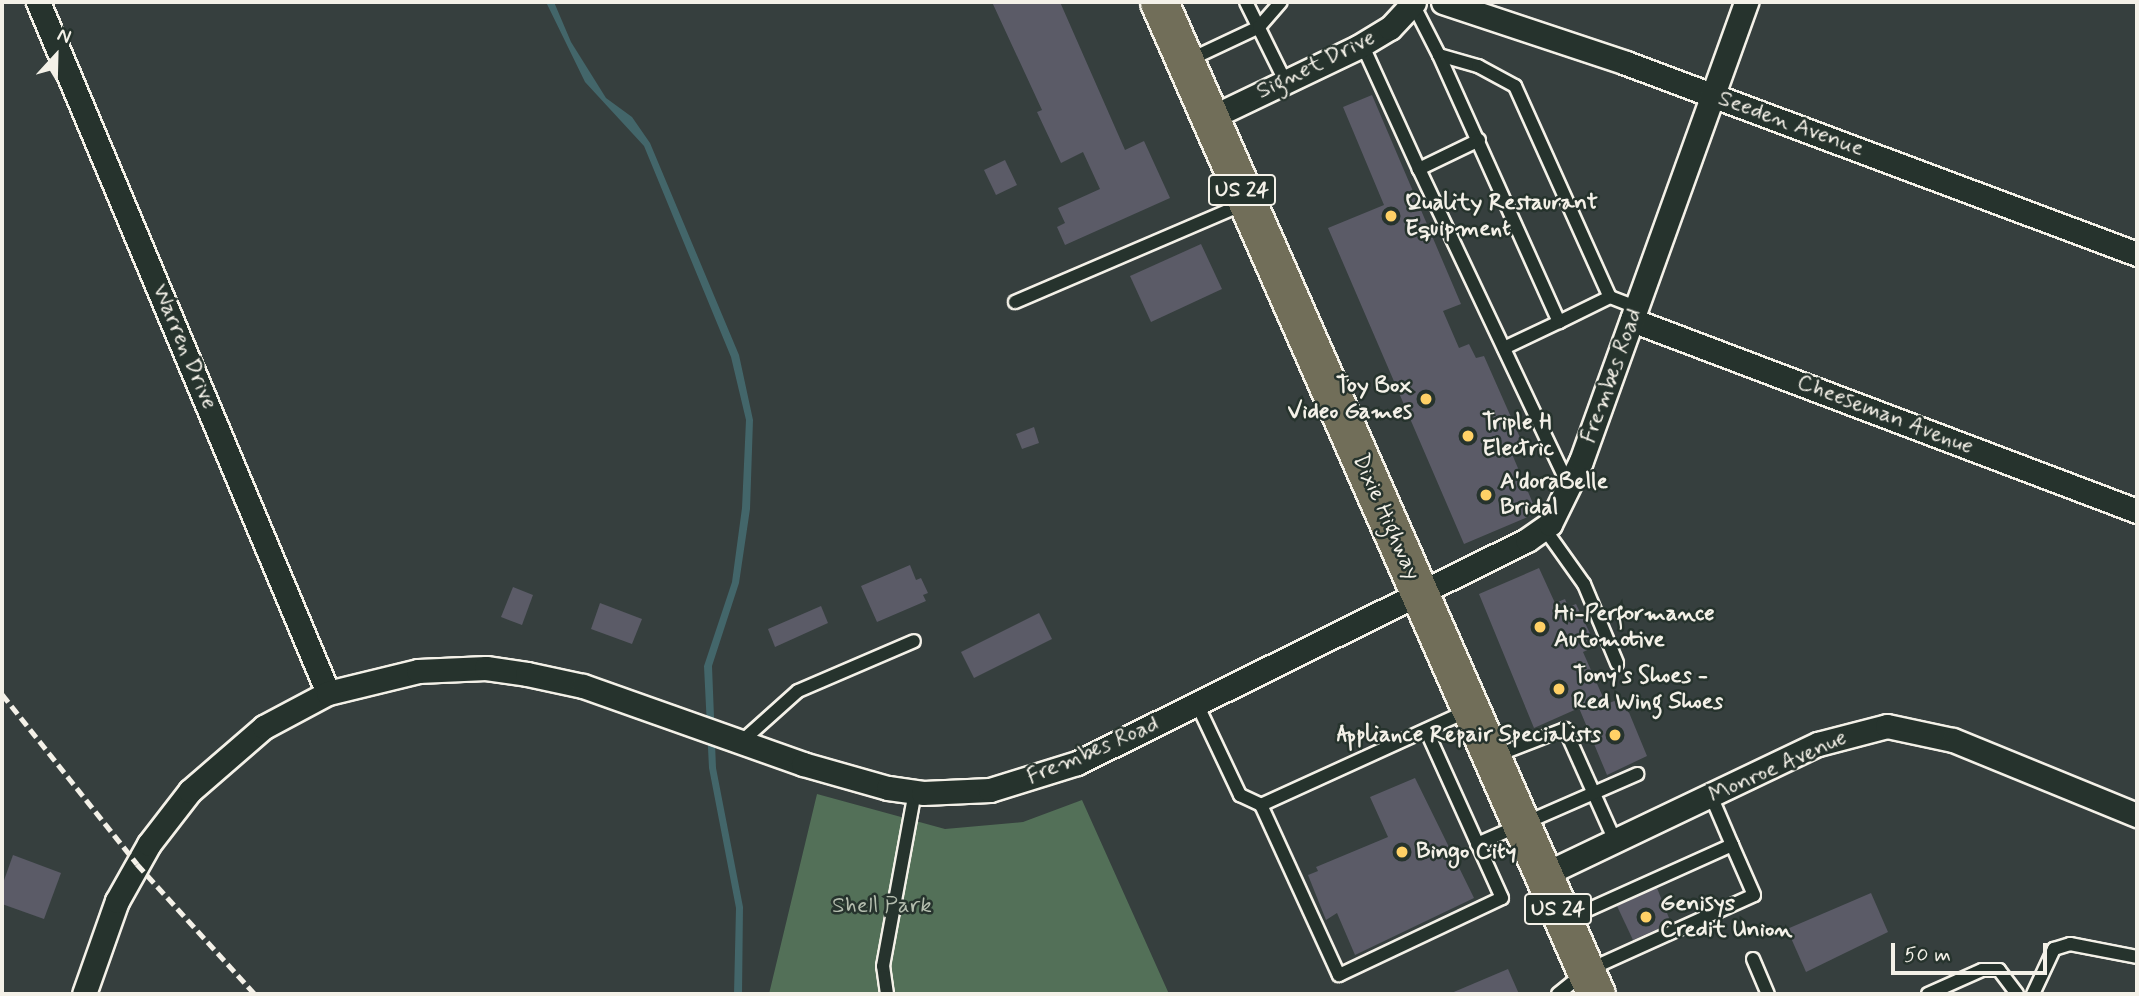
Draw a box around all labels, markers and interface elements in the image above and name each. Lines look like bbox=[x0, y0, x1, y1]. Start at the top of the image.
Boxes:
north arrow bbox=[21, 21, 91, 91]
text: N bbox=[54, 22, 75, 50]
street label: Signet Drive bbox=[1253, 25, 1379, 105]
street label: Seeden Avenue bbox=[1714, 85, 1868, 163]
road number: US 24 bbox=[1207, 172, 1277, 208]
place label: Quality Restaurant Equipment bbox=[1405, 189, 1595, 243]
marker: Quality Restaurant Equipment bbox=[1383, 208, 1399, 224]
street label: Warren Drive bbox=[146, 281, 222, 413]
street label: Frembes Road bbox=[1575, 305, 1649, 447]
street label: Cheeseman Avenue bbox=[1791, 368, 1979, 462]
place label: Toy Box Video Games bbox=[1287, 372, 1412, 426]
marker: Toy Box Video Games bbox=[1418, 391, 1434, 407]
place label: Triple H Electric bbox=[1482, 409, 1554, 463]
marker: Triple H Electric bbox=[1460, 428, 1476, 444]
street label: Dixie Highway bbox=[1346, 450, 1426, 584]
place label: A'doraBelle Bridal bbox=[1500, 468, 1608, 522]
marker: A'doraBelle Bridal bbox=[1478, 487, 1494, 503]
place label: Hi-Performance Automotive bbox=[1554, 600, 1715, 654]
marker: Hi-Performance Automotive bbox=[1532, 619, 1548, 635]
place label: Tony's Shoes - Red Wing Shoes bbox=[1573, 662, 1726, 716]
marker: Tony's Shoes - Red Wing Shoes bbox=[1551, 681, 1567, 697]
street label: Frembes Road bbox=[1023, 711, 1163, 791]
place label: Appliance Repair Specialists bbox=[1339, 721, 1601, 749]
street label: Monroe Avenue bbox=[1703, 724, 1853, 810]
marker: Appliance Repair Specialists bbox=[1607, 727, 1623, 743]
place label: Bingo City bbox=[1416, 838, 1516, 866]
marker: Bingo City bbox=[1394, 844, 1410, 860]
place label: Genisys Credit Union bbox=[1660, 890, 1787, 944]
park label: Shell Park bbox=[833, 892, 931, 920]
road number: US 24 bbox=[1523, 892, 1593, 926]
marker: Genisys Credit Union bbox=[1638, 909, 1654, 925]
scale bar bbox=[1894, 930, 2050, 974]
text: 50 m bbox=[1904, 941, 1951, 969]

